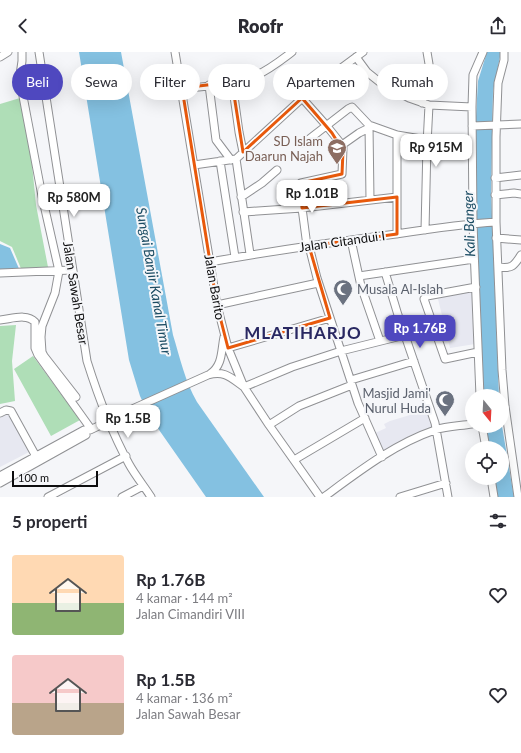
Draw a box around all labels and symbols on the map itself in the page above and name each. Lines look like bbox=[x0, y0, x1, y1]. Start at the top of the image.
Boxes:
place label: SD Islam Daarun Najah bbox=[245, 133, 323, 164]
pin: Rp 915M bbox=[399, 134, 473, 168]
school or university icon: SD Islam Daarun Najah bbox=[326, 137, 348, 165]
pin: Rp 1.01B bbox=[271, 180, 353, 214]
pin: Rp 580M bbox=[37, 184, 111, 218]
water label: Kali Banger bbox=[459, 190, 478, 257]
water label: Sungai Banjir Kanal Timur bbox=[133, 206, 176, 356]
street label: Jalan Citandui I bbox=[298, 227, 386, 255]
street label: Jalan Sawah Besar bbox=[60, 240, 92, 346]
street label: Jalan Barito bbox=[201, 253, 229, 321]
mosque icon: Musala Al-Islah bbox=[332, 278, 354, 306]
place label: Musala Al-Islah bbox=[357, 281, 443, 297]
pin: Rp 1.76B bbox=[379, 315, 461, 349]
district label: MLATIHARJO bbox=[244, 322, 362, 343]
place label: Masjid Jami' Nurul Huda bbox=[362, 385, 431, 416]
mosque icon: Masjid Jami' Nurul Huda bbox=[434, 389, 456, 417]
north arrow bbox=[465, 389, 509, 433]
pin: Rp 1.5B bbox=[91, 405, 165, 439]
scale bar bbox=[12, 469, 98, 488]

